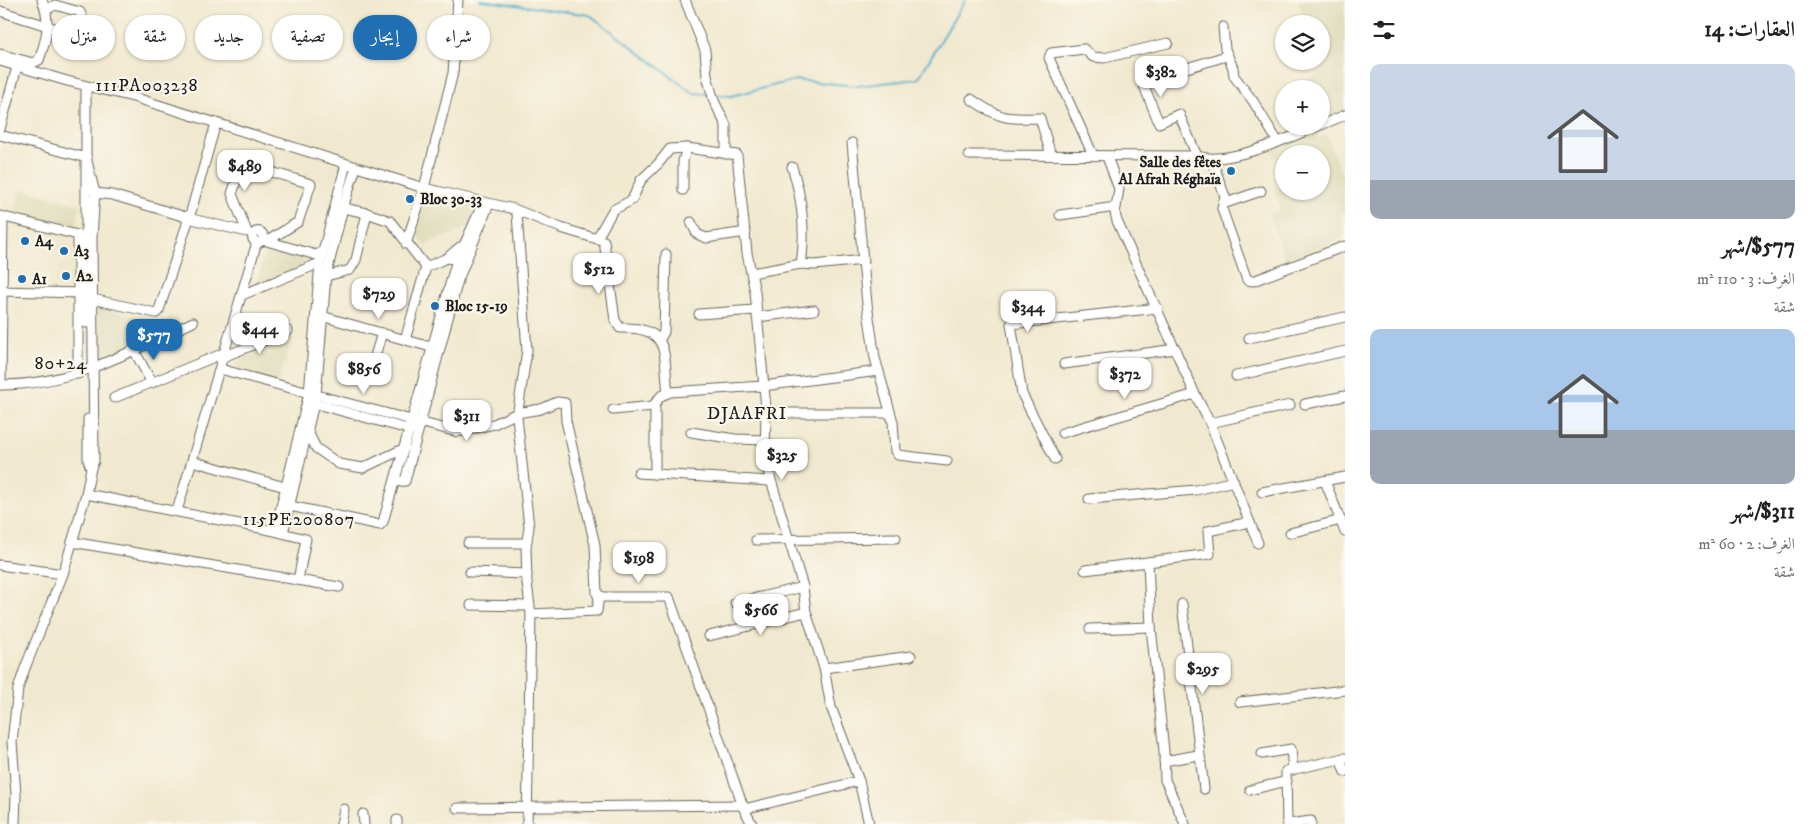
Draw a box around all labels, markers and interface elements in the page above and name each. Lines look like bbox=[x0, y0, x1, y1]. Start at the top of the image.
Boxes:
chip: منزل bbox=[52, 15, 115, 60]
chip: شقة bbox=[125, 15, 185, 60]
chip: جديد bbox=[195, 15, 262, 60]
chip: تصفية bbox=[272, 15, 343, 60]
chip: إيجار bbox=[353, 15, 417, 60]
chip: شراء bbox=[427, 15, 490, 60]
map controls bbox=[1275, 15, 1330, 200]
button: layers bbox=[1275, 15, 1330, 70]
icon: filters bbox=[1370, 16, 1398, 44]
text: العقارات: 14 bbox=[1704, 17, 1795, 43]
pin: $382 bbox=[1131, 56, 1191, 98]
text: $382 bbox=[1146, 62, 1176, 82]
district label: 111PA003238 bbox=[96, 75, 198, 97]
button: + bbox=[1275, 80, 1330, 135]
icon: home bbox=[1538, 96, 1628, 186]
button: − bbox=[1275, 145, 1330, 200]
pin: $489 bbox=[215, 150, 275, 192]
place label: Salle des fêtes Al Afrah Réghaïa bbox=[1117, 153, 1222, 189]
text: $489 bbox=[228, 156, 262, 176]
marker: Salle des fêtes Al Afrah Réghaïa bbox=[1225, 165, 1237, 177]
place label: Bloc 30-33 bbox=[420, 190, 482, 209]
marker: Bloc 30-33 bbox=[404, 193, 416, 205]
place label: A4 bbox=[34, 232, 55, 251]
text: $577/شهر bbox=[1721, 234, 1795, 260]
marker: A4 bbox=[19, 235, 31, 247]
place label: A3 bbox=[73, 242, 90, 261]
marker: A3 bbox=[58, 245, 70, 257]
pin: $512 bbox=[569, 252, 629, 295]
text: $512 bbox=[584, 259, 614, 279]
place label: A2 bbox=[75, 267, 94, 286]
text: الغرف: 3 · 110 m² bbox=[1697, 269, 1795, 289]
place label: A1 bbox=[31, 270, 48, 289]
marker: A2 bbox=[60, 270, 72, 282]
marker: A1 bbox=[16, 273, 28, 285]
pin: $729 bbox=[349, 278, 409, 320]
text: $729 bbox=[363, 284, 396, 304]
pin: $344 bbox=[998, 290, 1058, 333]
place label: Bloc 15-19 bbox=[445, 297, 508, 316]
text: $344 bbox=[1011, 297, 1045, 317]
text: شقة bbox=[1774, 297, 1795, 317]
marker: Bloc 15-19 bbox=[429, 300, 441, 312]
pin: $444 bbox=[230, 312, 290, 355]
pin: $577 bbox=[124, 318, 184, 361]
text: $444 bbox=[242, 319, 278, 339]
text: $577 bbox=[137, 325, 171, 345]
pin: $856 bbox=[334, 352, 394, 395]
district label: 80+24 bbox=[34, 353, 88, 375]
pin: $372 bbox=[1095, 358, 1155, 400]
text: $856 bbox=[347, 359, 381, 379]
icon: home bbox=[1538, 361, 1628, 451]
text: $372 bbox=[1110, 364, 1140, 384]
pin: $311 bbox=[437, 400, 497, 442]
district label: DJAAFRI bbox=[707, 403, 787, 425]
text: $311 bbox=[454, 406, 480, 426]
pin: $325 bbox=[752, 438, 812, 481]
text: $325 bbox=[767, 445, 797, 465]
text: $311/شهر bbox=[1730, 499, 1795, 525]
district label: 115PE200807 bbox=[243, 509, 355, 531]
text: الغرف: 2 · 60 m² bbox=[1698, 534, 1795, 554]
pin: $198 bbox=[609, 542, 669, 584]
text: $198 bbox=[624, 548, 654, 568]
text: شقة bbox=[1774, 562, 1795, 582]
pin: $566 bbox=[731, 594, 791, 636]
text: $566 bbox=[744, 600, 778, 620]
pin: $295 bbox=[1173, 652, 1233, 695]
text: $295 bbox=[1187, 659, 1219, 679]

